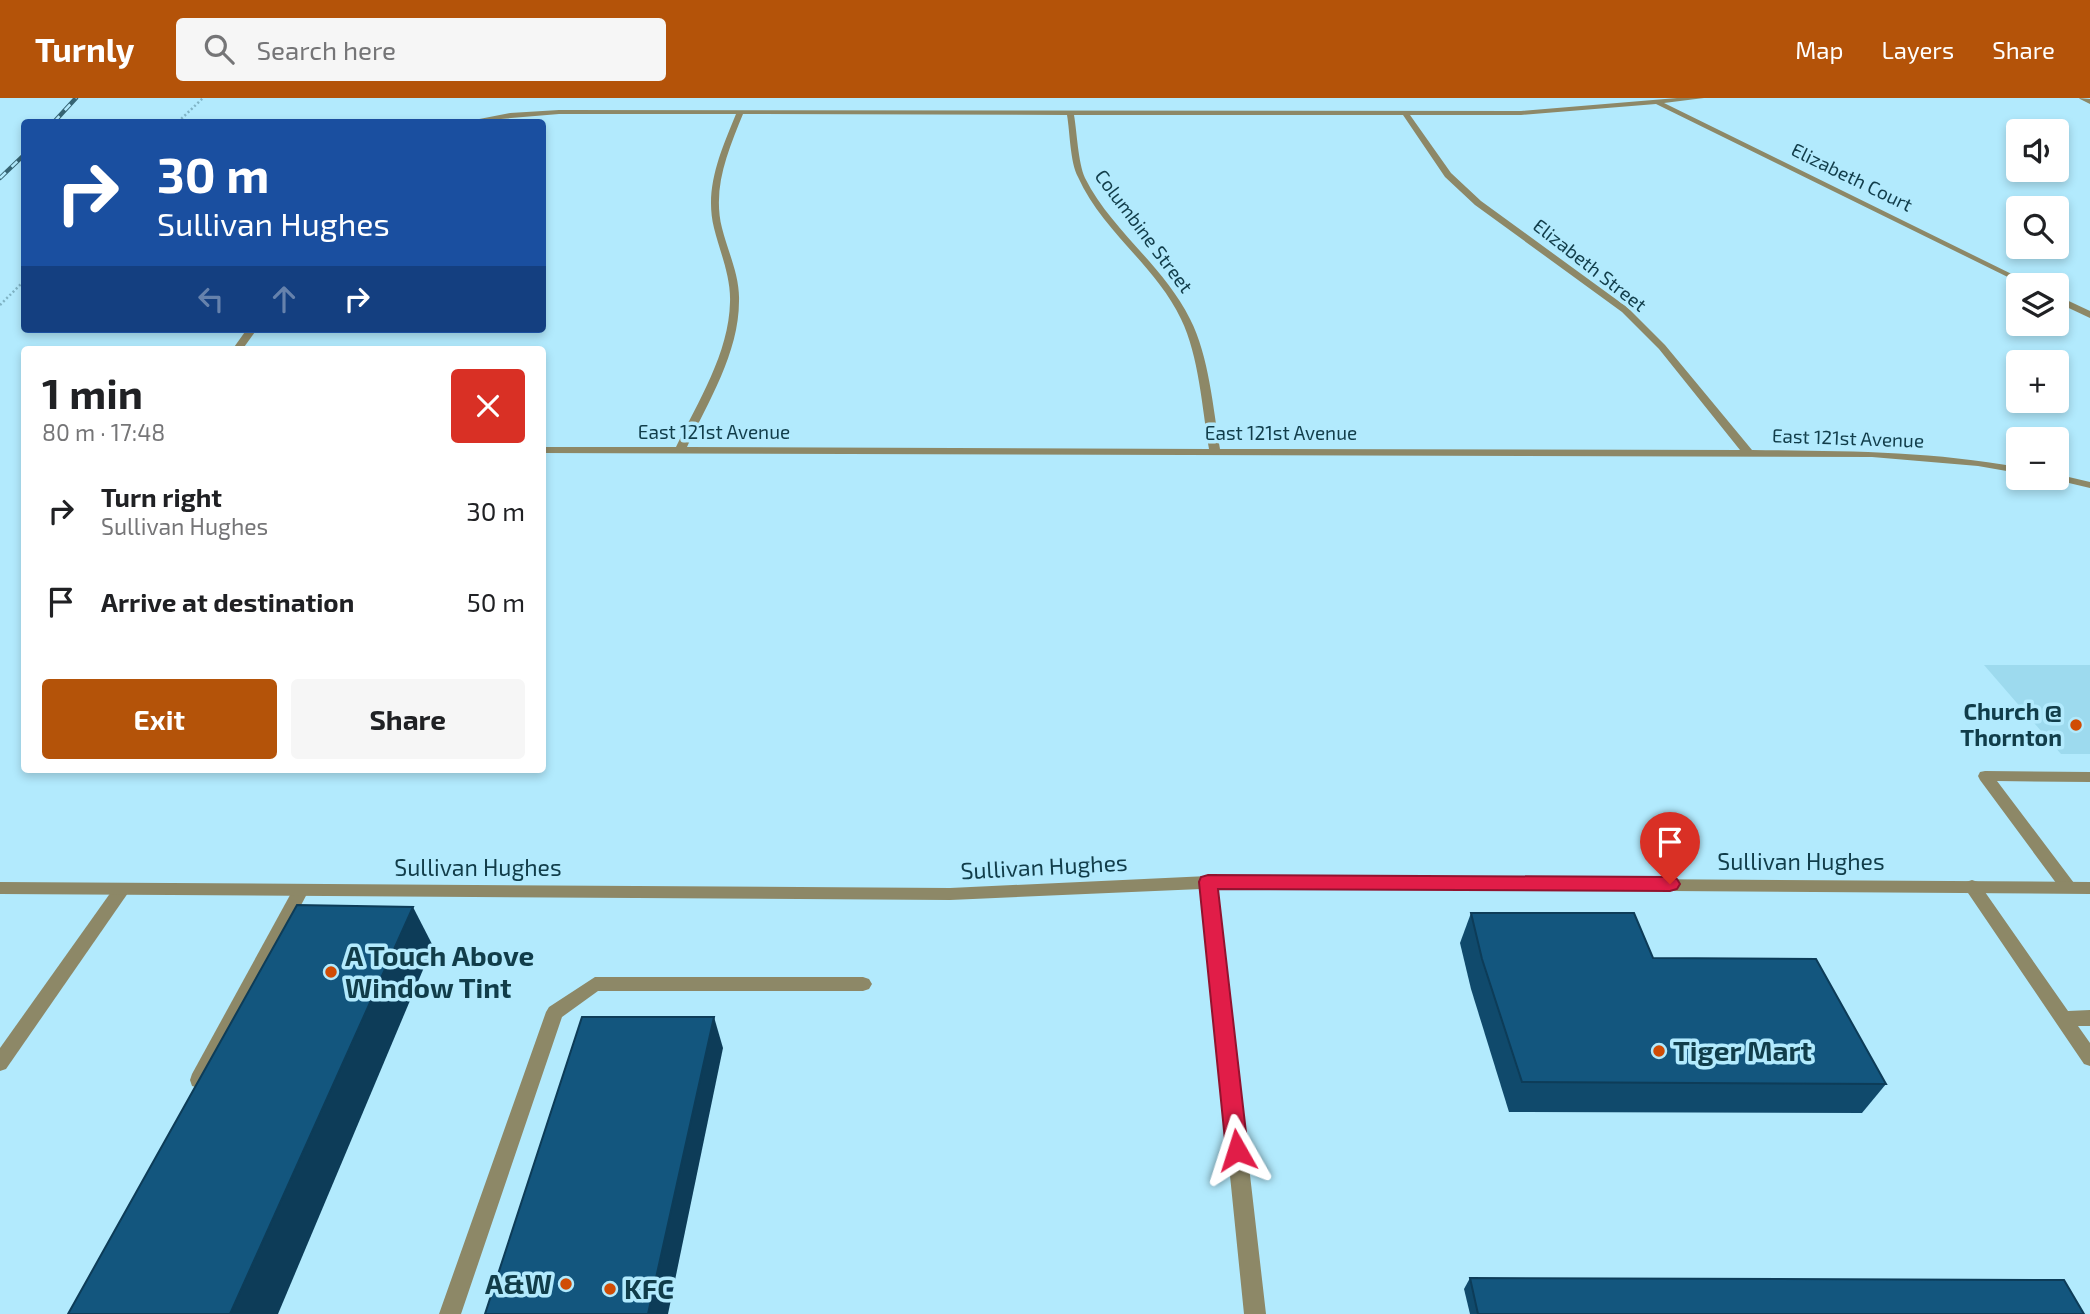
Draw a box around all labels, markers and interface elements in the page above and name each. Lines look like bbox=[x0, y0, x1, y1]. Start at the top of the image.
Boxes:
search box bbox=[176, 18, 666, 81]
text: Turnly bbox=[35, 29, 134, 69]
icon: search bbox=[200, 30, 238, 68]
text: Search here bbox=[256, 34, 396, 65]
text: Map bbox=[1795, 35, 1843, 64]
text: Layers bbox=[1881, 35, 1954, 64]
text: Share bbox=[1992, 35, 2055, 64]
map controls bbox=[2006, 119, 2069, 490]
button: sound bbox=[2006, 119, 2069, 182]
street label: Elizabeth Court bbox=[1788, 137, 1917, 216]
text: 30 m bbox=[157, 144, 269, 203]
icon: right bbox=[42, 147, 133, 238]
street label: Columbine Street bbox=[1091, 164, 1198, 297]
button: search bbox=[2006, 196, 2069, 259]
text: Sullivan Hughes bbox=[157, 204, 390, 242]
street label: Elizabeth Street bbox=[1529, 213, 1652, 316]
button: layers bbox=[2006, 273, 2069, 336]
icon: left bbox=[192, 280, 230, 318]
icon: ahead bbox=[265, 280, 303, 318]
icon: right bbox=[338, 280, 376, 318]
button: + bbox=[2006, 350, 2069, 413]
text: 1 min bbox=[42, 367, 143, 417]
button: close bbox=[451, 369, 525, 443]
text: 80 m · 17:48 bbox=[42, 418, 165, 446]
street label: East 121st Avenue bbox=[638, 420, 790, 443]
street label: East 121st Avenue bbox=[1205, 421, 1357, 444]
street label: East 121st Avenue bbox=[1771, 423, 1925, 452]
button: − bbox=[2006, 427, 2069, 490]
text: Turn right bbox=[101, 481, 222, 512]
icon: right bbox=[42, 492, 80, 530]
text: 30 m bbox=[466, 495, 525, 526]
text: Sullivan Hughes bbox=[101, 512, 268, 540]
icon: arrive bbox=[42, 583, 80, 621]
text: Arrive at destination bbox=[101, 586, 354, 617]
text: 50 m bbox=[467, 586, 525, 617]
button: Exit bbox=[42, 679, 277, 759]
button: Share bbox=[291, 679, 525, 759]
place label: Church @ Thornton bbox=[1960, 697, 2062, 751]
marker: Church @ Thornton bbox=[2068, 717, 2084, 733]
pin bbox=[1640, 812, 1700, 884]
icon: arrive bbox=[1651, 823, 1689, 861]
street label: Sullivan Hughes bbox=[1717, 847, 1885, 875]
street label: Sullivan Hughes bbox=[960, 848, 1128, 884]
street label: Sullivan Hughes bbox=[394, 853, 562, 881]
place label: A Touch Above Window Tint bbox=[345, 938, 534, 1004]
marker: A Touch Above Window Tint bbox=[323, 964, 339, 980]
place label: Tiger Mart bbox=[1673, 1033, 1812, 1067]
marker: Tiger Mart bbox=[1651, 1043, 1667, 1059]
position arrow bbox=[1200, 1113, 1274, 1187]
place label: A&W bbox=[485, 1266, 552, 1300]
place label: KFC bbox=[624, 1271, 674, 1305]
marker: A&W bbox=[558, 1276, 574, 1292]
marker: KFC bbox=[602, 1281, 618, 1297]

